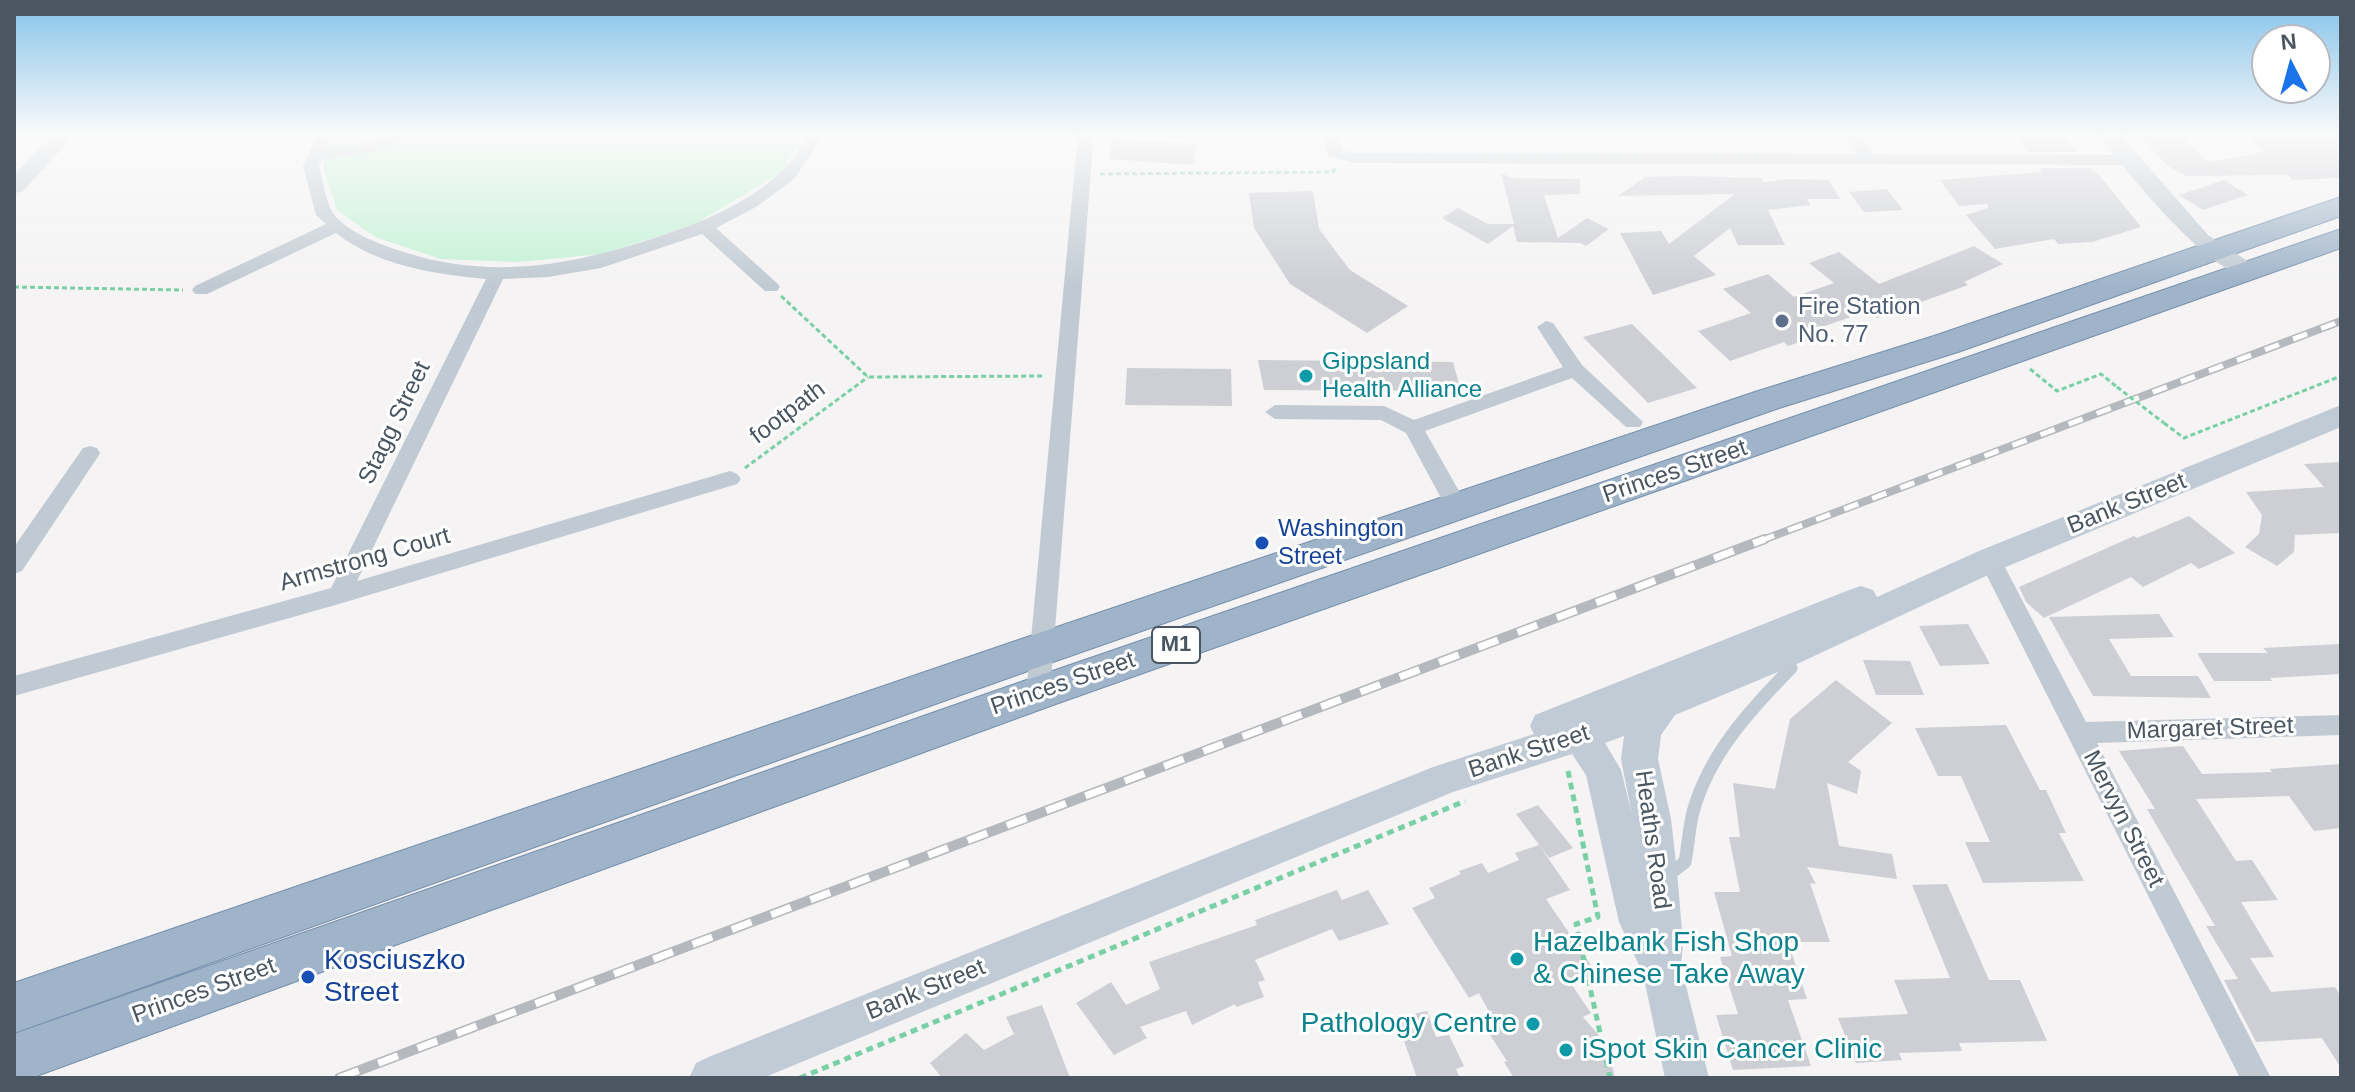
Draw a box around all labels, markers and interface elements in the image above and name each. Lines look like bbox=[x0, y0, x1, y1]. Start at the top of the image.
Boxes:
north arrow bbox=[2251, 24, 2331, 104]
text: N bbox=[2279, 28, 2298, 55]
place label: Fire Station No. 77 bbox=[1798, 293, 1921, 349]
marker: Fire Station No. 77 bbox=[1773, 312, 1791, 330]
place label: Gippsland Health Alliance bbox=[1322, 348, 1482, 404]
street label: Stagg Street bbox=[353, 357, 437, 489]
marker: Gippsland Health Alliance bbox=[1297, 367, 1315, 385]
street label: footpath bbox=[745, 375, 831, 451]
street label: Princes Street bbox=[1599, 434, 1751, 510]
street label: Bank Street bbox=[2063, 467, 2191, 541]
place label: Washington Street bbox=[1278, 515, 1404, 571]
street label: Armstrong Court bbox=[276, 522, 454, 598]
marker: Washington Street bbox=[1253, 534, 1271, 552]
road number: M1 bbox=[1152, 627, 1200, 663]
street label: Princes Street bbox=[987, 646, 1139, 722]
street label: Margaret Street bbox=[2126, 712, 2294, 746]
street label: Bank Street bbox=[1465, 719, 1593, 785]
street label: Mervyn Street bbox=[2076, 746, 2170, 892]
street label: Heaths Road bbox=[1628, 769, 1676, 911]
place label: Hazelbank Fish Shop & Chinese Take Away bbox=[1533, 926, 1805, 992]
place label: Kosciuszko Street bbox=[324, 944, 466, 1010]
marker: Hazelbank Fish Shop & Chinese Take Away bbox=[1508, 950, 1526, 968]
street label: Princes Street bbox=[128, 952, 280, 1030]
street label: Bank Street bbox=[862, 953, 990, 1027]
marker: Kosciuszko Street bbox=[299, 968, 317, 986]
place label: Pathology Centre bbox=[1301, 1007, 1517, 1041]
marker: Pathology Centre bbox=[1524, 1015, 1542, 1033]
place label: iSpot Skin Cancer Clinic bbox=[1582, 1033, 1882, 1067]
marker: iSpot Skin Cancer Clinic bbox=[1557, 1041, 1575, 1059]

